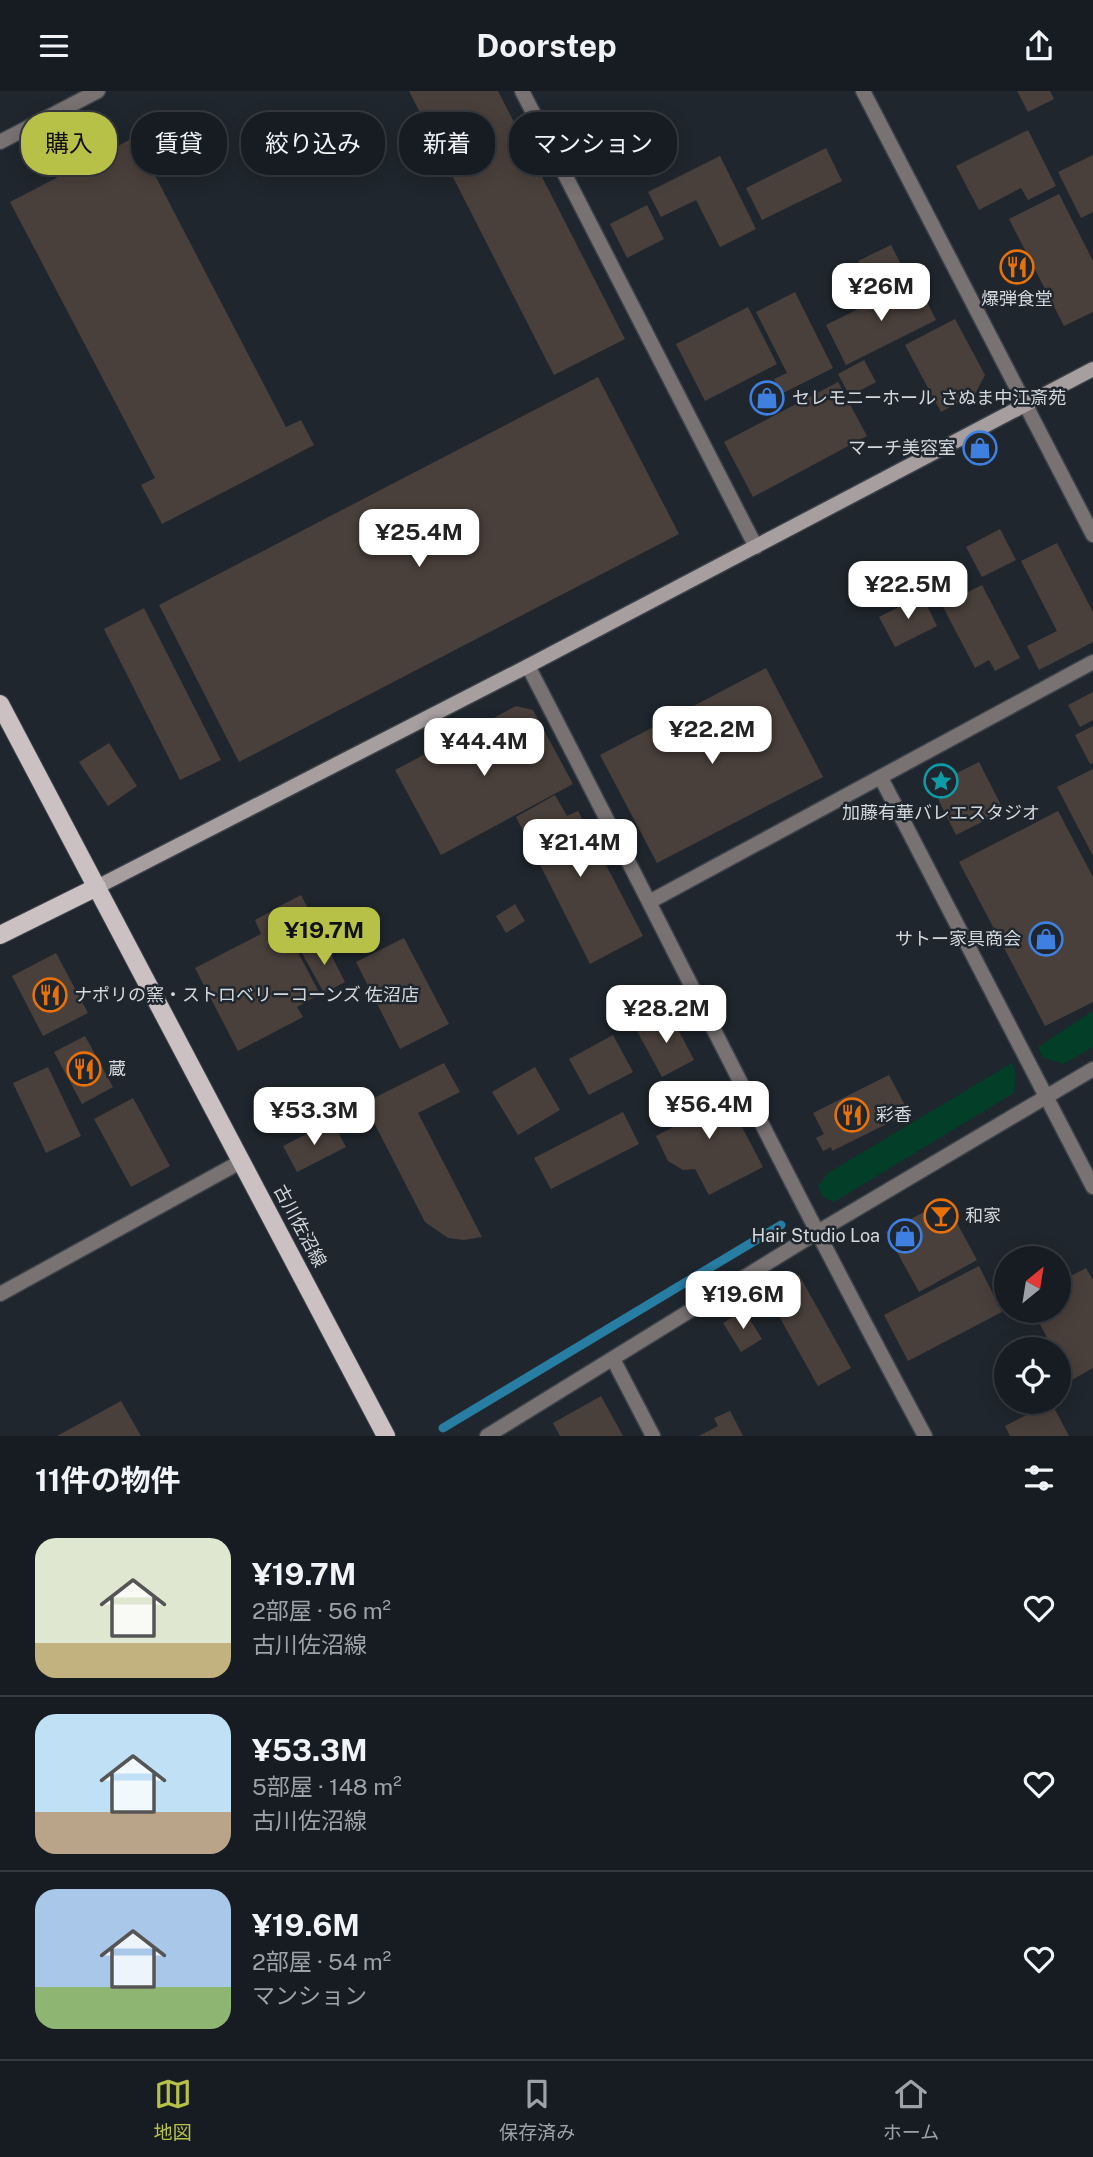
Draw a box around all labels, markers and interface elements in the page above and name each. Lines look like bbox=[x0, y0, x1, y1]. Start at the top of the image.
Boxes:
icon: menu bbox=[35, 27, 73, 65]
text: Doorstep bbox=[476, 27, 617, 64]
icon: share bbox=[1020, 27, 1058, 65]
chip: 購入 bbox=[21, 112, 117, 175]
chip: 賃貸 bbox=[131, 112, 227, 175]
chip: 絞り込み bbox=[241, 112, 385, 175]
chip: 新着 bbox=[399, 112, 495, 175]
chip: マンション bbox=[509, 112, 677, 175]
restaurant icon: 爆弾食堂 bbox=[998, 248, 1036, 286]
pin: ¥26M bbox=[840, 264, 922, 323]
text: ¥26M bbox=[848, 272, 914, 299]
place label: 爆弾食堂 bbox=[981, 288, 1053, 309]
shop icon: セレモニーホール さぬま中江斎苑 bbox=[748, 379, 786, 417]
place label: セレモニーホール さぬま中江斎苑 bbox=[792, 387, 1066, 408]
shop icon: マーチ美容室 bbox=[961, 429, 999, 467]
place label: マーチ美容室 bbox=[848, 437, 956, 458]
pin: ¥25.4M bbox=[362, 510, 476, 569]
text: ¥25.4M bbox=[375, 518, 463, 545]
pin: ¥22.5M bbox=[851, 561, 965, 621]
text: ¥22.5M bbox=[864, 570, 952, 597]
pin: ¥22.2M bbox=[655, 707, 769, 766]
text: ¥22.2M bbox=[669, 715, 755, 742]
pin: ¥44.4M bbox=[427, 719, 541, 778]
text: ¥44.4M bbox=[440, 727, 528, 754]
place icon: 加藤有華バレエスタジオ bbox=[922, 762, 960, 800]
place label: 加藤有華バレエスタジオ bbox=[842, 802, 1040, 823]
pin: ¥21.4M bbox=[523, 819, 637, 879]
text: ¥21.4M bbox=[539, 828, 621, 855]
pin: ¥19.7M bbox=[267, 907, 381, 967]
text: ¥19.7M bbox=[284, 916, 364, 943]
shop icon: サトー家具商会 bbox=[1027, 920, 1065, 958]
place label: サトー家具商会 bbox=[895, 928, 1021, 949]
restaurant icon: ナポリの窯・ストロベリーコーンズ 佐沼店 bbox=[31, 976, 69, 1014]
place label: ナポリの窯・ストロベリーコーンズ 佐沼店 bbox=[74, 984, 419, 1005]
pin: ¥28.2M bbox=[609, 985, 723, 1045]
text: ¥28.2M bbox=[622, 994, 710, 1021]
restaurant icon: 蔵 bbox=[65, 1050, 103, 1088]
place label: 蔵 bbox=[108, 1058, 126, 1079]
pin: ¥56.4M bbox=[652, 1081, 766, 1141]
pin: ¥53.3M bbox=[257, 1087, 371, 1147]
text: ¥56.4M bbox=[665, 1090, 753, 1117]
text: ¥53.3M bbox=[270, 1096, 358, 1123]
restaurant icon: 彩香 bbox=[833, 1096, 871, 1134]
place label: 彩香 bbox=[876, 1104, 912, 1125]
street label: 古川佐沼線 bbox=[270, 1181, 331, 1270]
bar icon: 和家 bbox=[922, 1197, 960, 1235]
place label: 和家 bbox=[965, 1205, 1001, 1226]
shop icon: Hair Studio Loa bbox=[886, 1217, 924, 1255]
place label: Hair Studio Loa bbox=[751, 1225, 880, 1246]
north arrow bbox=[994, 1246, 1071, 1323]
map controls bbox=[994, 1246, 1071, 1414]
pin: ¥19.6M bbox=[686, 1271, 800, 1331]
text: ¥19.6M bbox=[702, 1280, 784, 1307]
button: locate bbox=[994, 1337, 1071, 1414]
icon: filters bbox=[1020, 1459, 1058, 1497]
text: 11件の物件 bbox=[35, 1462, 181, 1498]
text: ¥19.7M bbox=[252, 1556, 356, 1592]
icon: home bbox=[91, 1566, 175, 1650]
icon: heart bbox=[1020, 1589, 1058, 1627]
text: 2部屋 · 56 m² bbox=[252, 1597, 391, 1624]
text: 古川佐沼線 bbox=[252, 1631, 367, 1658]
text: ¥53.3M bbox=[252, 1732, 368, 1768]
icon: home bbox=[91, 1742, 175, 1826]
icon: heart bbox=[1020, 1765, 1058, 1803]
text: 5部屋 · 148 m² bbox=[252, 1773, 402, 1800]
text: 古川佐沼線 bbox=[252, 1807, 367, 1834]
text: ¥19.6M bbox=[252, 1907, 360, 1943]
icon: home bbox=[91, 1917, 175, 2001]
icon: heart bbox=[1020, 1940, 1058, 1978]
text: 2部屋 · 54 m² bbox=[252, 1948, 391, 1975]
text: マンション bbox=[252, 1982, 367, 2009]
tab: 地図 bbox=[154, 2075, 192, 2144]
tab: 保存済み bbox=[499, 2075, 575, 2144]
tab: ホーム bbox=[883, 2075, 939, 2144]

